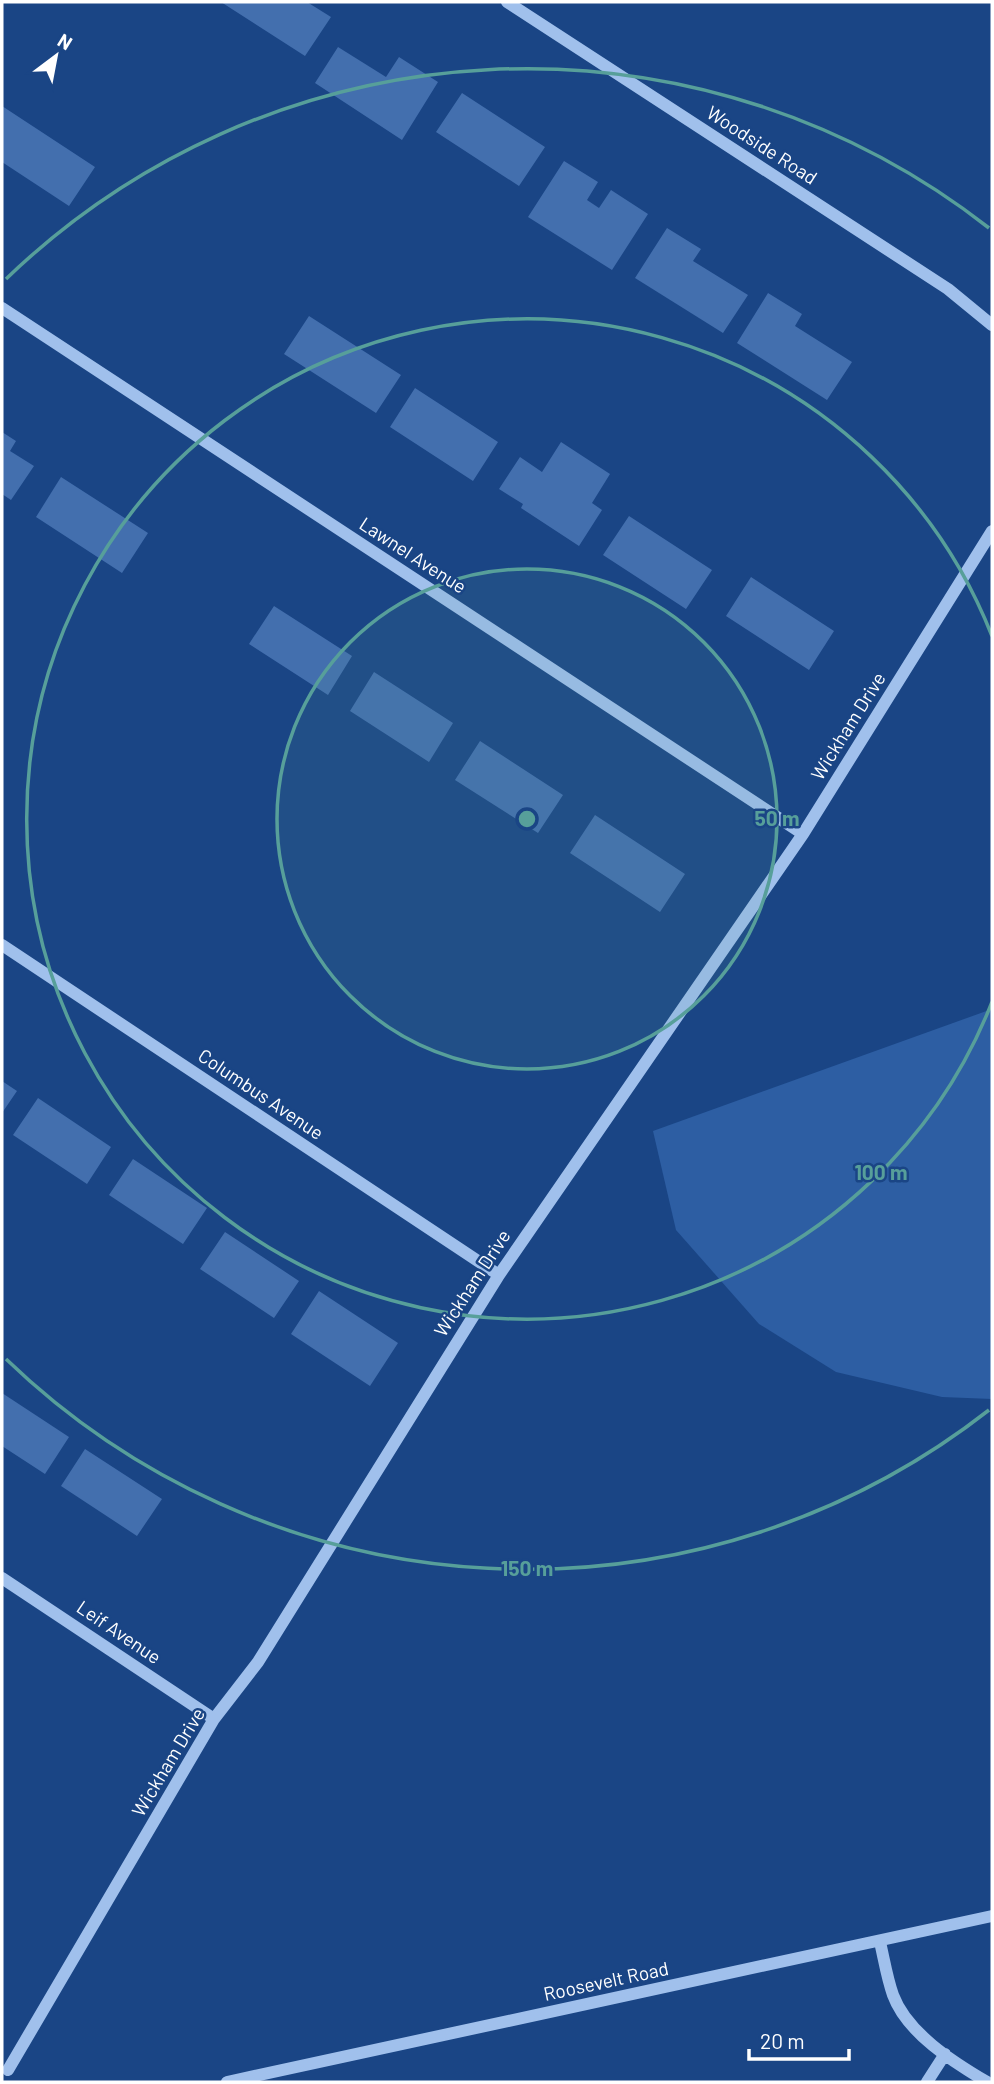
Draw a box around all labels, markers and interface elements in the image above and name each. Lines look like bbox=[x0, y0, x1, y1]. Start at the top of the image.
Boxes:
north arrow bbox=[21, 21, 91, 91]
text: N bbox=[54, 28, 77, 54]
street label: Woodside Road bbox=[703, 100, 822, 189]
street label: Lawnel Avenue bbox=[355, 511, 471, 598]
street label: Wickham Drive bbox=[805, 668, 890, 784]
text: 50 m bbox=[754, 805, 800, 830]
centre of rings bbox=[515, 807, 539, 831]
street label: Columbus Avenue bbox=[194, 1043, 328, 1144]
text: 100 m bbox=[854, 1159, 908, 1184]
street label: Wickham Drive bbox=[429, 1225, 515, 1340]
text: 150 m bbox=[501, 1555, 553, 1580]
street label: Leif Avenue bbox=[73, 1595, 166, 1668]
street label: Wickham Drive bbox=[126, 1703, 209, 1820]
street label: Roosevelt Road bbox=[541, 1956, 671, 2005]
scale bar bbox=[749, 2018, 849, 2062]
text: 20 m bbox=[760, 2028, 805, 2053]

